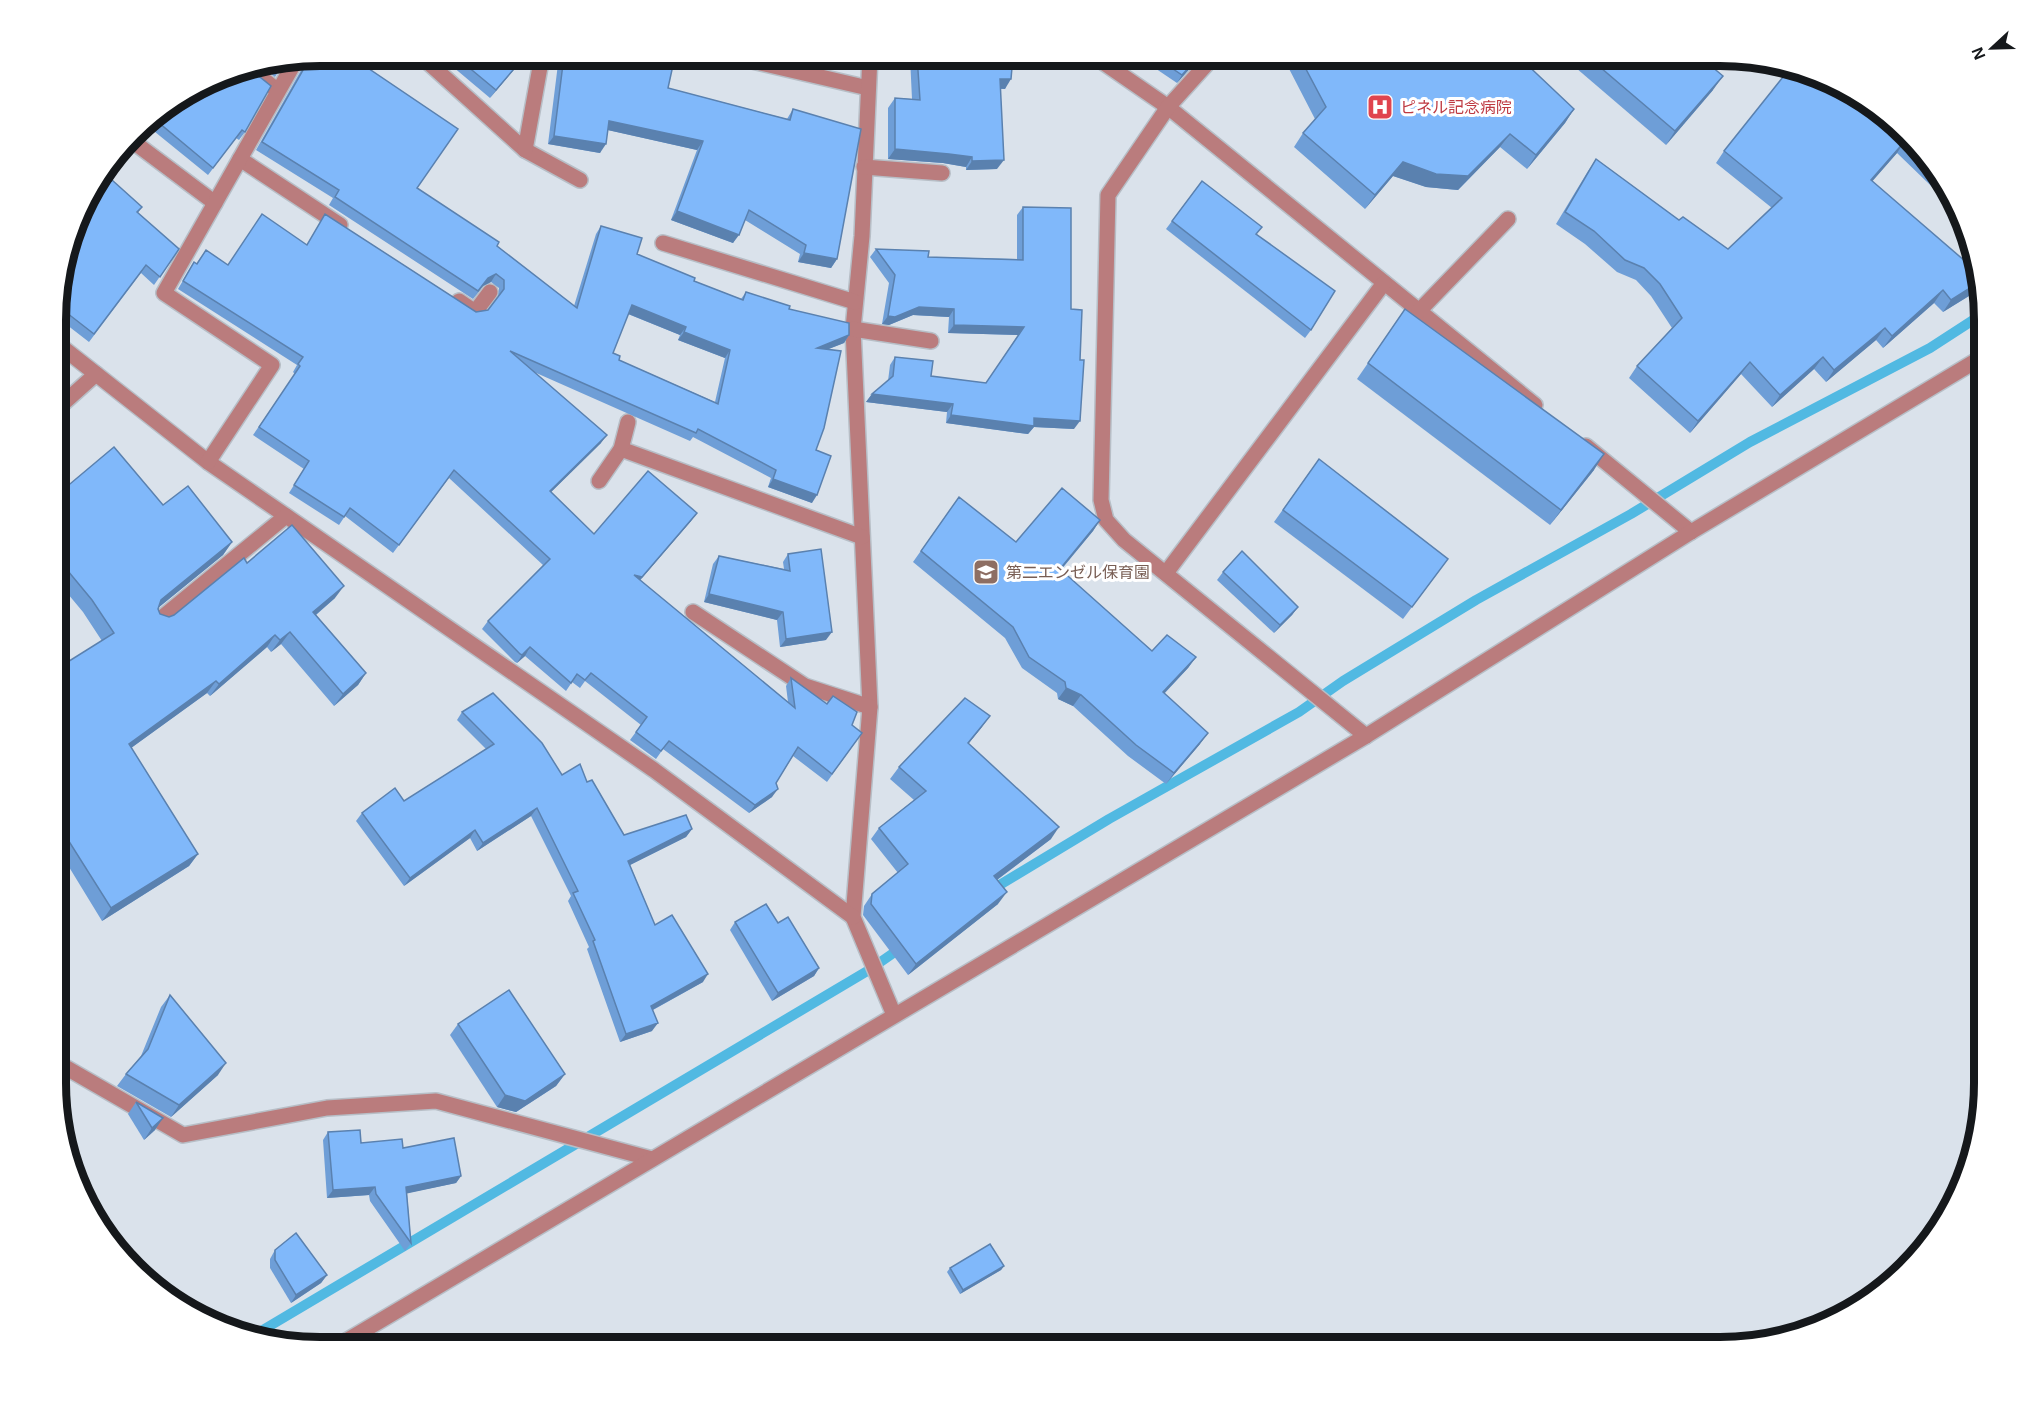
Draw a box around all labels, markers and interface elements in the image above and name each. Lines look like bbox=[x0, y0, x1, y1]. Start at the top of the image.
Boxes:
north arrow bbox=[1962, 18, 2022, 78]
text: N bbox=[1969, 45, 1989, 62]
hospital icon: ピネル記念病院 bbox=[1365, 92, 1395, 122]
place label: ピネル記念病院 bbox=[1400, 99, 1512, 116]
school or university icon: 第二エンゼル保育園 bbox=[971, 557, 1001, 587]
place label: 第二エンゼル保育園 bbox=[1006, 564, 1150, 581]

